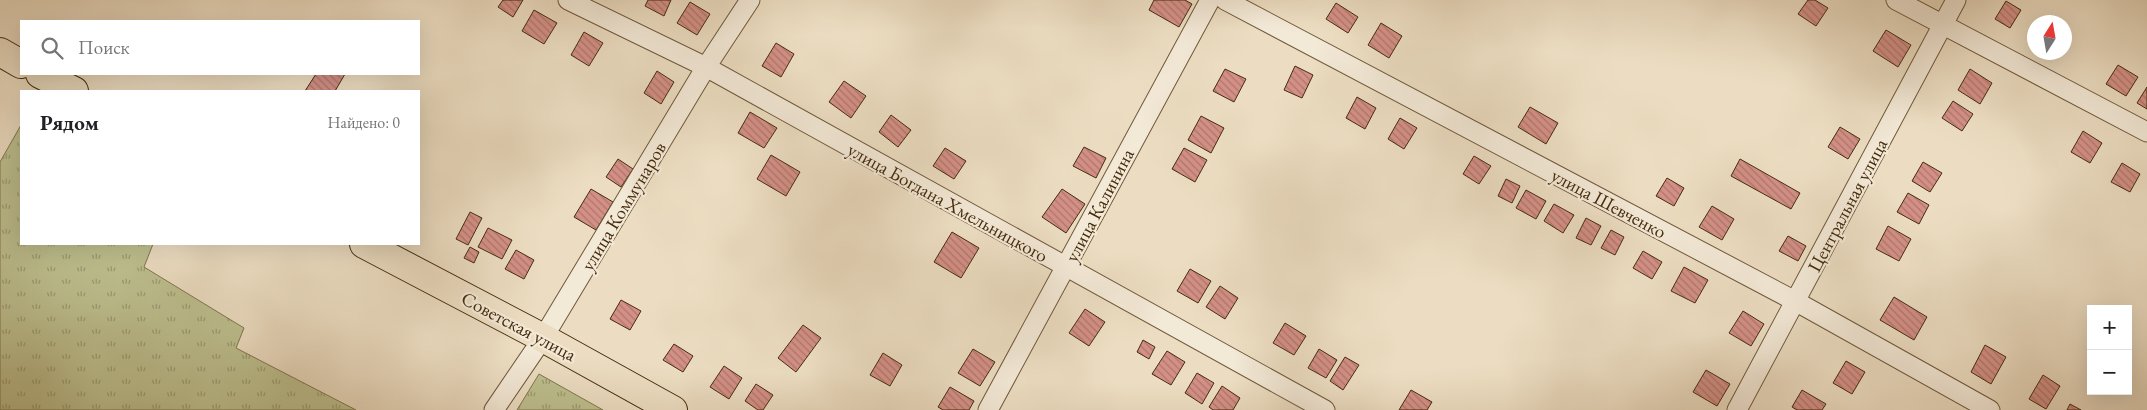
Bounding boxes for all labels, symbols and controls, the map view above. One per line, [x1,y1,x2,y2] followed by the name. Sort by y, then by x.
[2027,15,2072,60] north arrow
[20,20,420,75] search box
[38,34,66,62] icon: search
[78,35,130,60] text: Поиск
[40,109,99,136] text: Рядом
[328,112,400,133] text: Найдено: 0
[1802,134,1893,276] street label: Центральная улица
[575,137,672,275] street label: улица Коммунаров
[843,137,1053,268] street label: улица Богдана Хмельницкого
[1059,144,1140,266] street label: улица Калинина
[1547,163,1671,244] street label: улица Шевченко
[457,286,581,367] street label: Советская улица
[2087,305,2132,395] map controls
[2087,305,2132,350] button: +
[2087,350,2132,395] button: −

